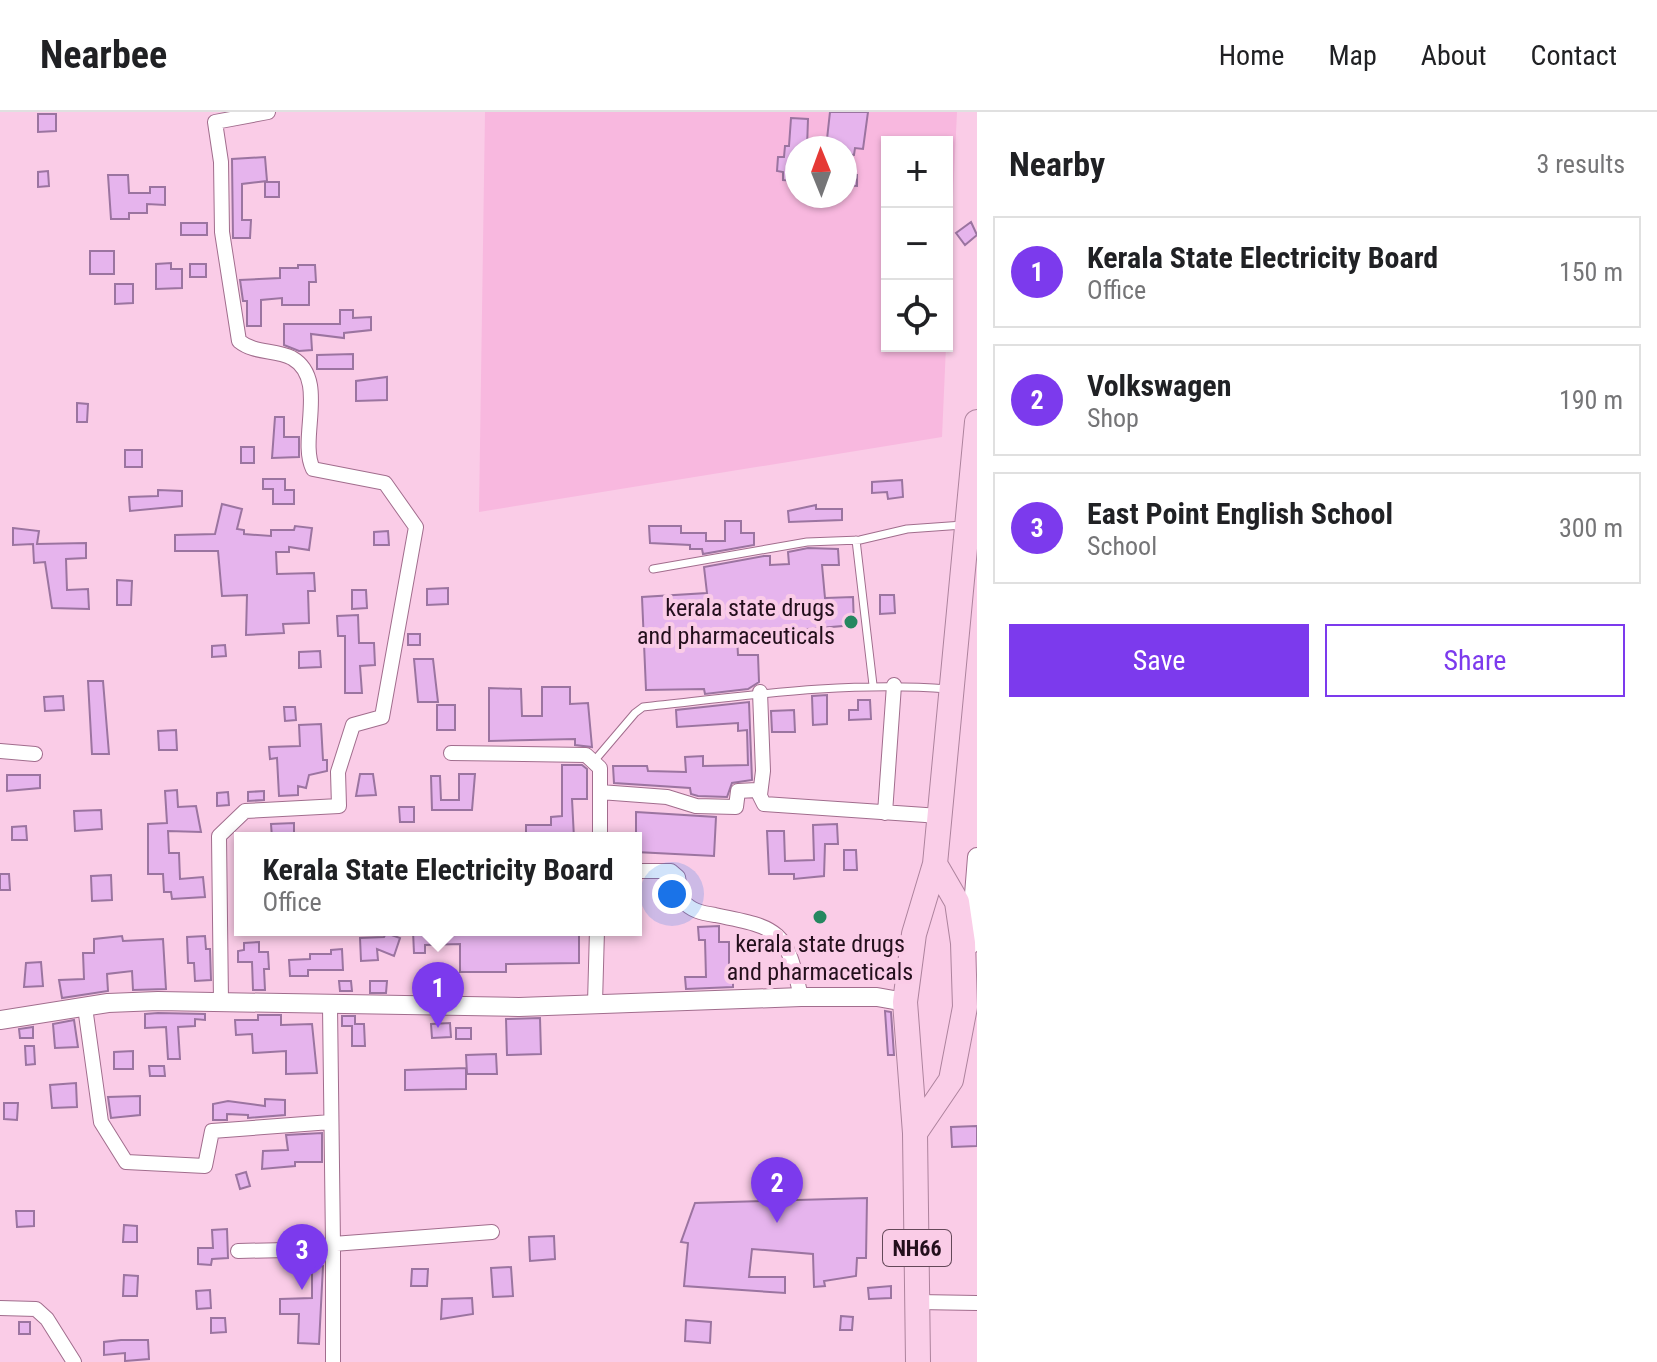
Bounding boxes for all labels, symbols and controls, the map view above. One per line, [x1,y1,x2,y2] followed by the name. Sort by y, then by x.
[40,33,167,77] text: Nearbee
[1219,39,1284,72] text: Home
[1328,39,1377,72] text: Map
[1421,39,1487,72] text: About
[1531,39,1617,72] text: Contact
[785,136,857,208] north arrow
[881,136,953,352] map controls
[881,136,953,208] button: +
[1009,144,1105,184] text: Nearby
[1536,149,1625,179] text: 3 results
[881,208,953,280] button: −
[1087,240,1438,275] text: Kerala State Electricity Board
[1030,257,1044,287] text: 1
[1559,257,1623,287] text: 150 m
[1087,275,1146,305] text: Office
[881,280,953,352] button: locate
[1087,368,1231,403] text: Volkswagen
[1030,385,1044,415] text: 2
[1559,385,1623,415] text: 190 m
[1087,403,1139,433] text: Shop
[1087,496,1393,531] text: East Point English School
[1030,513,1044,543] text: 3
[1559,513,1623,543] text: 300 m
[1087,531,1157,561] text: School
[637,594,835,650] place label: kerala state drugs and pharmaceuticals
[842,613,860,631] marker: kerala state drugs and pharmaceuticals
[1009,624,1309,697] button: Save
[1325,624,1625,697] button: Share
[234,832,642,936] popup
[262,852,614,887] text: Kerala State Electricity Board
[652,874,692,914] your location
[262,887,322,917] text: Office
[811,908,829,926] marker: kerala state drugs and pharmaceticals
[727,930,913,986] place label: kerala state drugs and pharmaceticals
[412,962,464,1028] pin: 1
[751,1157,803,1223] pin: 2
[276,1224,328,1290] pin: 3
[883,1230,951,1266] road number: NH66

